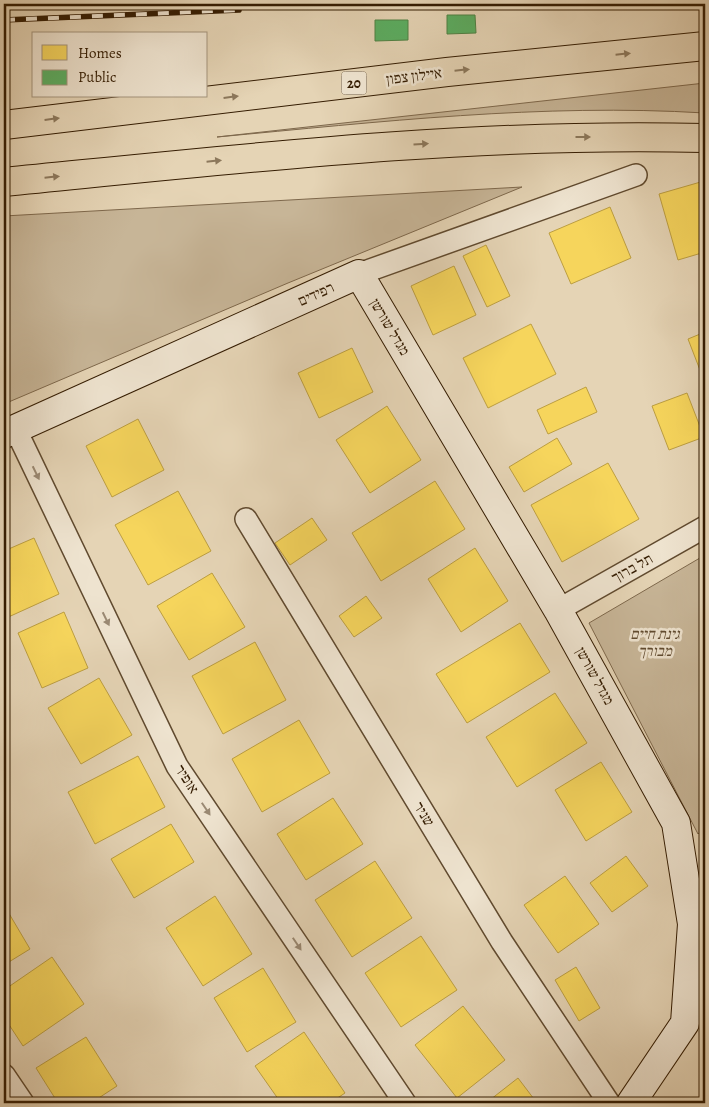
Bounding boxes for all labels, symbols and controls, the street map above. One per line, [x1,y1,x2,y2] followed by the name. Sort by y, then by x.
[32,32,208,98] legend
[78,43,122,63] text: Homes
[616,50,632,58] one-way arrow
[385,63,443,89] street label: איילון צפון
[454,66,470,74] one-way arrow
[78,67,116,87] text: Public
[342,72,366,95] road number: 20
[223,93,239,101] one-way arrow
[44,115,60,123] one-way arrow
[576,132,592,140] one-way arrow
[413,139,429,147] one-way arrow
[206,157,222,165] one-way arrow
[45,173,61,181] one-way arrow
[295,277,337,311] street label: רפידים
[365,295,415,359] street label: מגדל שורשן
[32,465,40,480] one-way arrow
[608,548,656,588] street label: תל ברוך
[102,612,110,626] one-way arrow
[630,624,681,661] park label: גינת חיים מבורך
[571,643,619,709] street label: מגדל שורשן
[170,761,204,797] street label: אופיר
[409,798,439,830] street label: שניר
[201,802,211,816] one-way arrow
[292,937,302,950] one-way arrow

